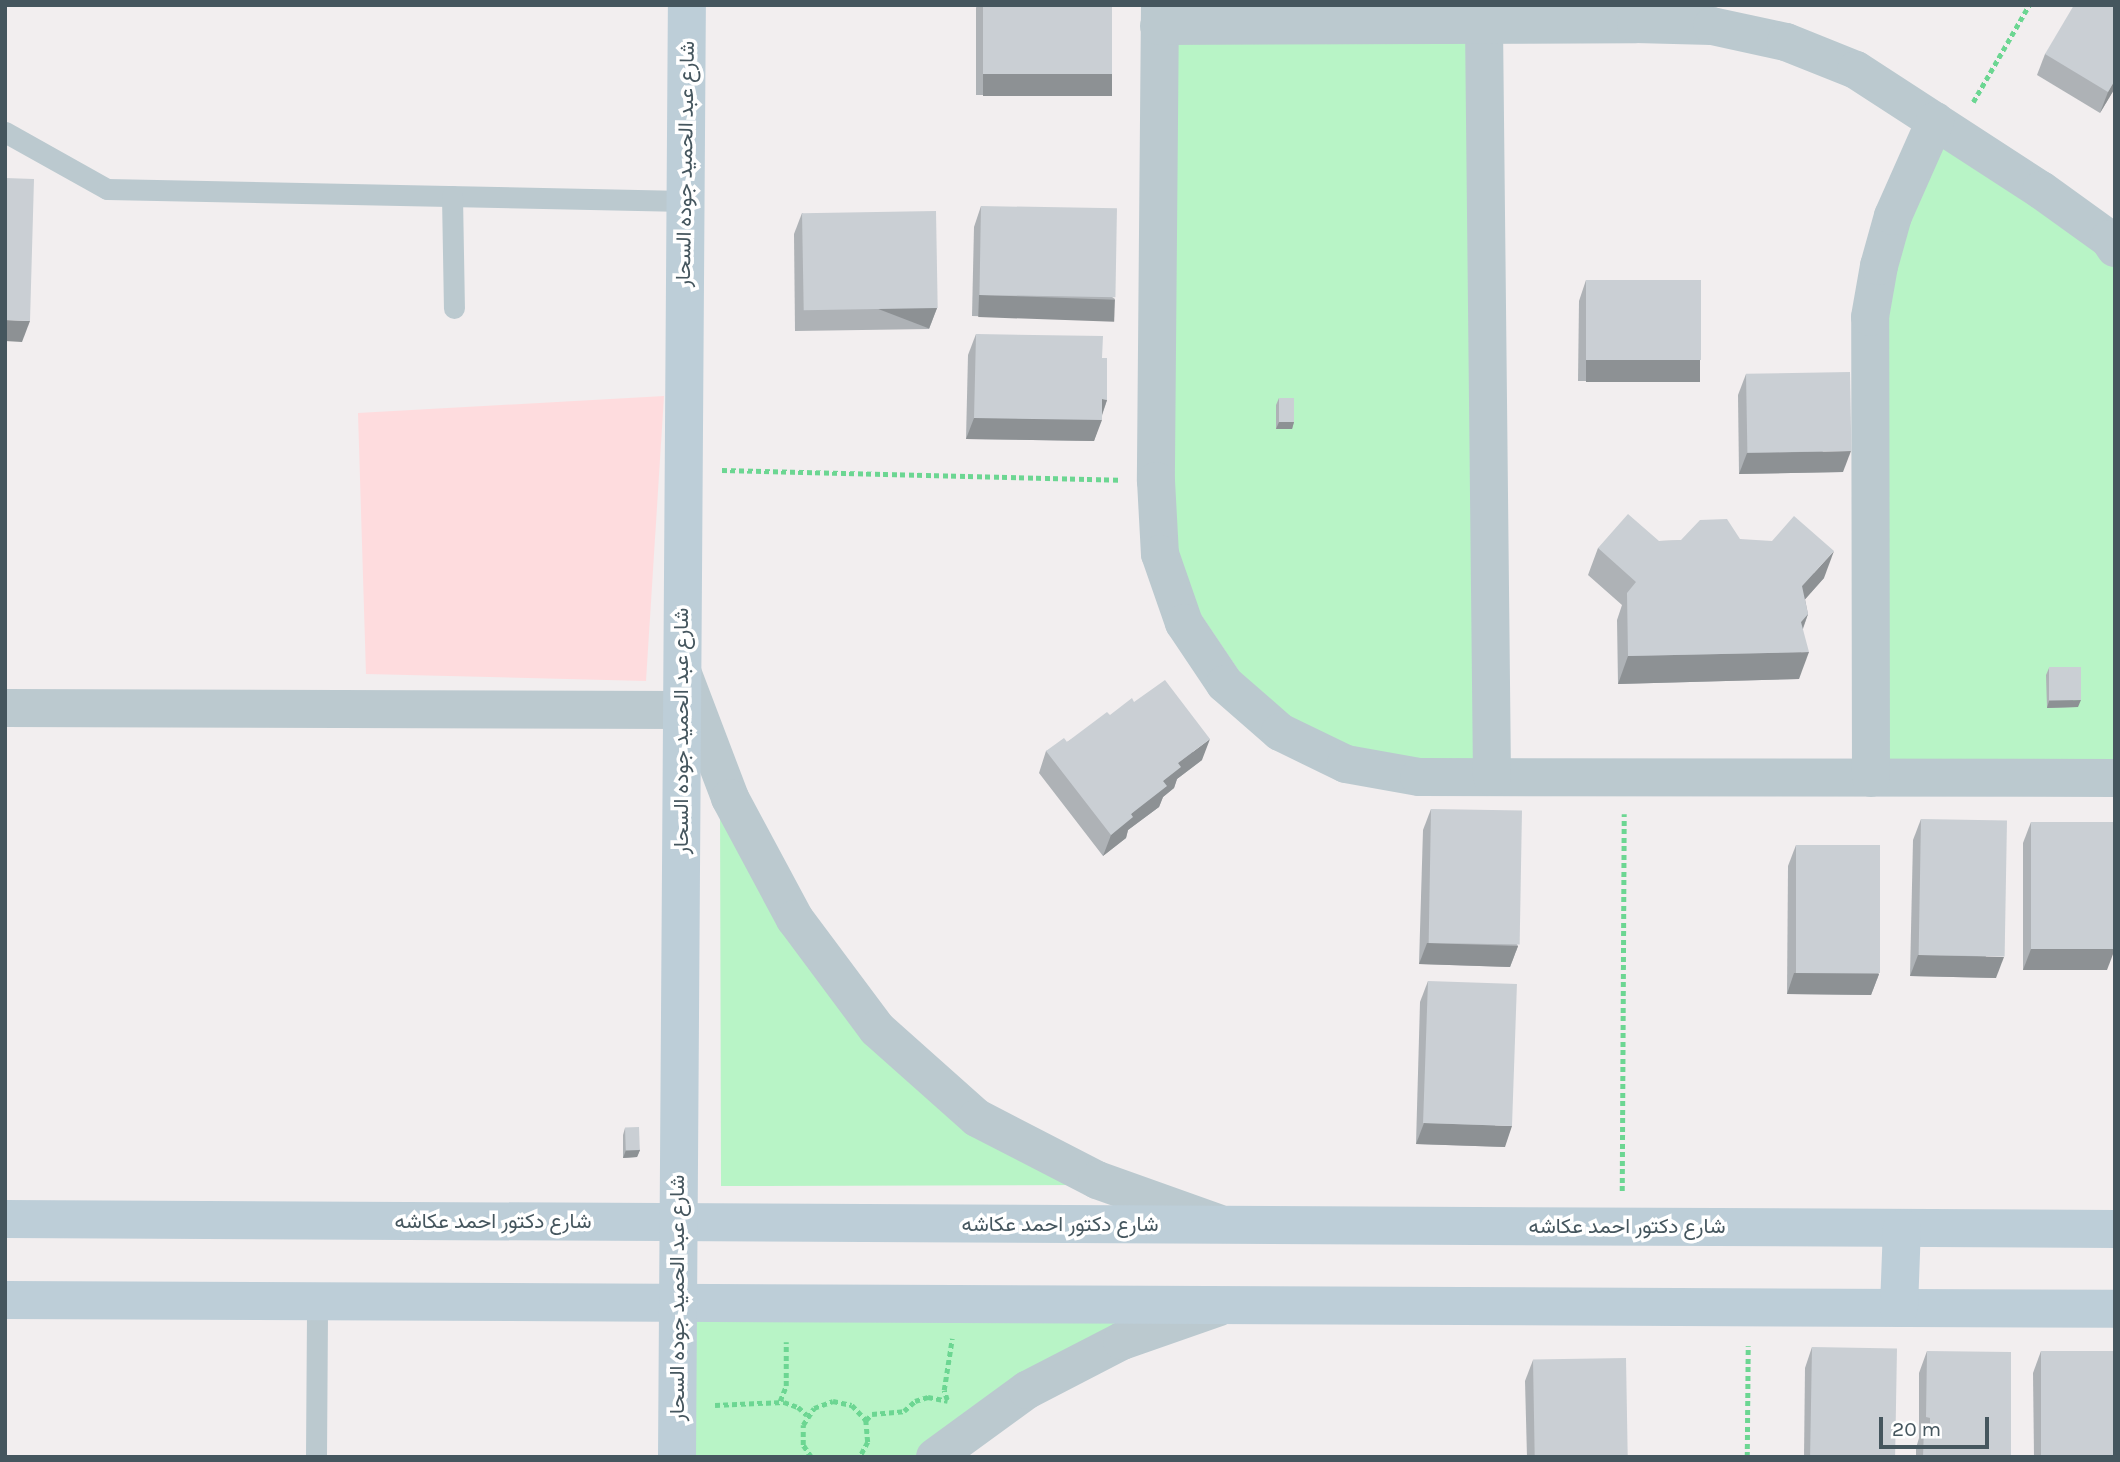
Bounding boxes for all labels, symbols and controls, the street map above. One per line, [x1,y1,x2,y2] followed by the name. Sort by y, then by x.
[670,41,700,287] street label: شارع عبد الحميد جوده السحار
[668,608,694,854] street label: شارع عبد الحميد جوده السحار
[664,1175,690,1421] street label: شارع عبد الحميد جوده السحار
[394,1208,592,1234] street label: شارع دكتور احمد عكاشه
[961,1211,1159,1237] street label: شارع دكتور احمد عكاشه
[1528,1213,1726,1239] street label: شارع دكتور احمد عكاشه
[1882,1402,1992,1446] scale bar
[1892,1417,1941,1441] text: 20 m

